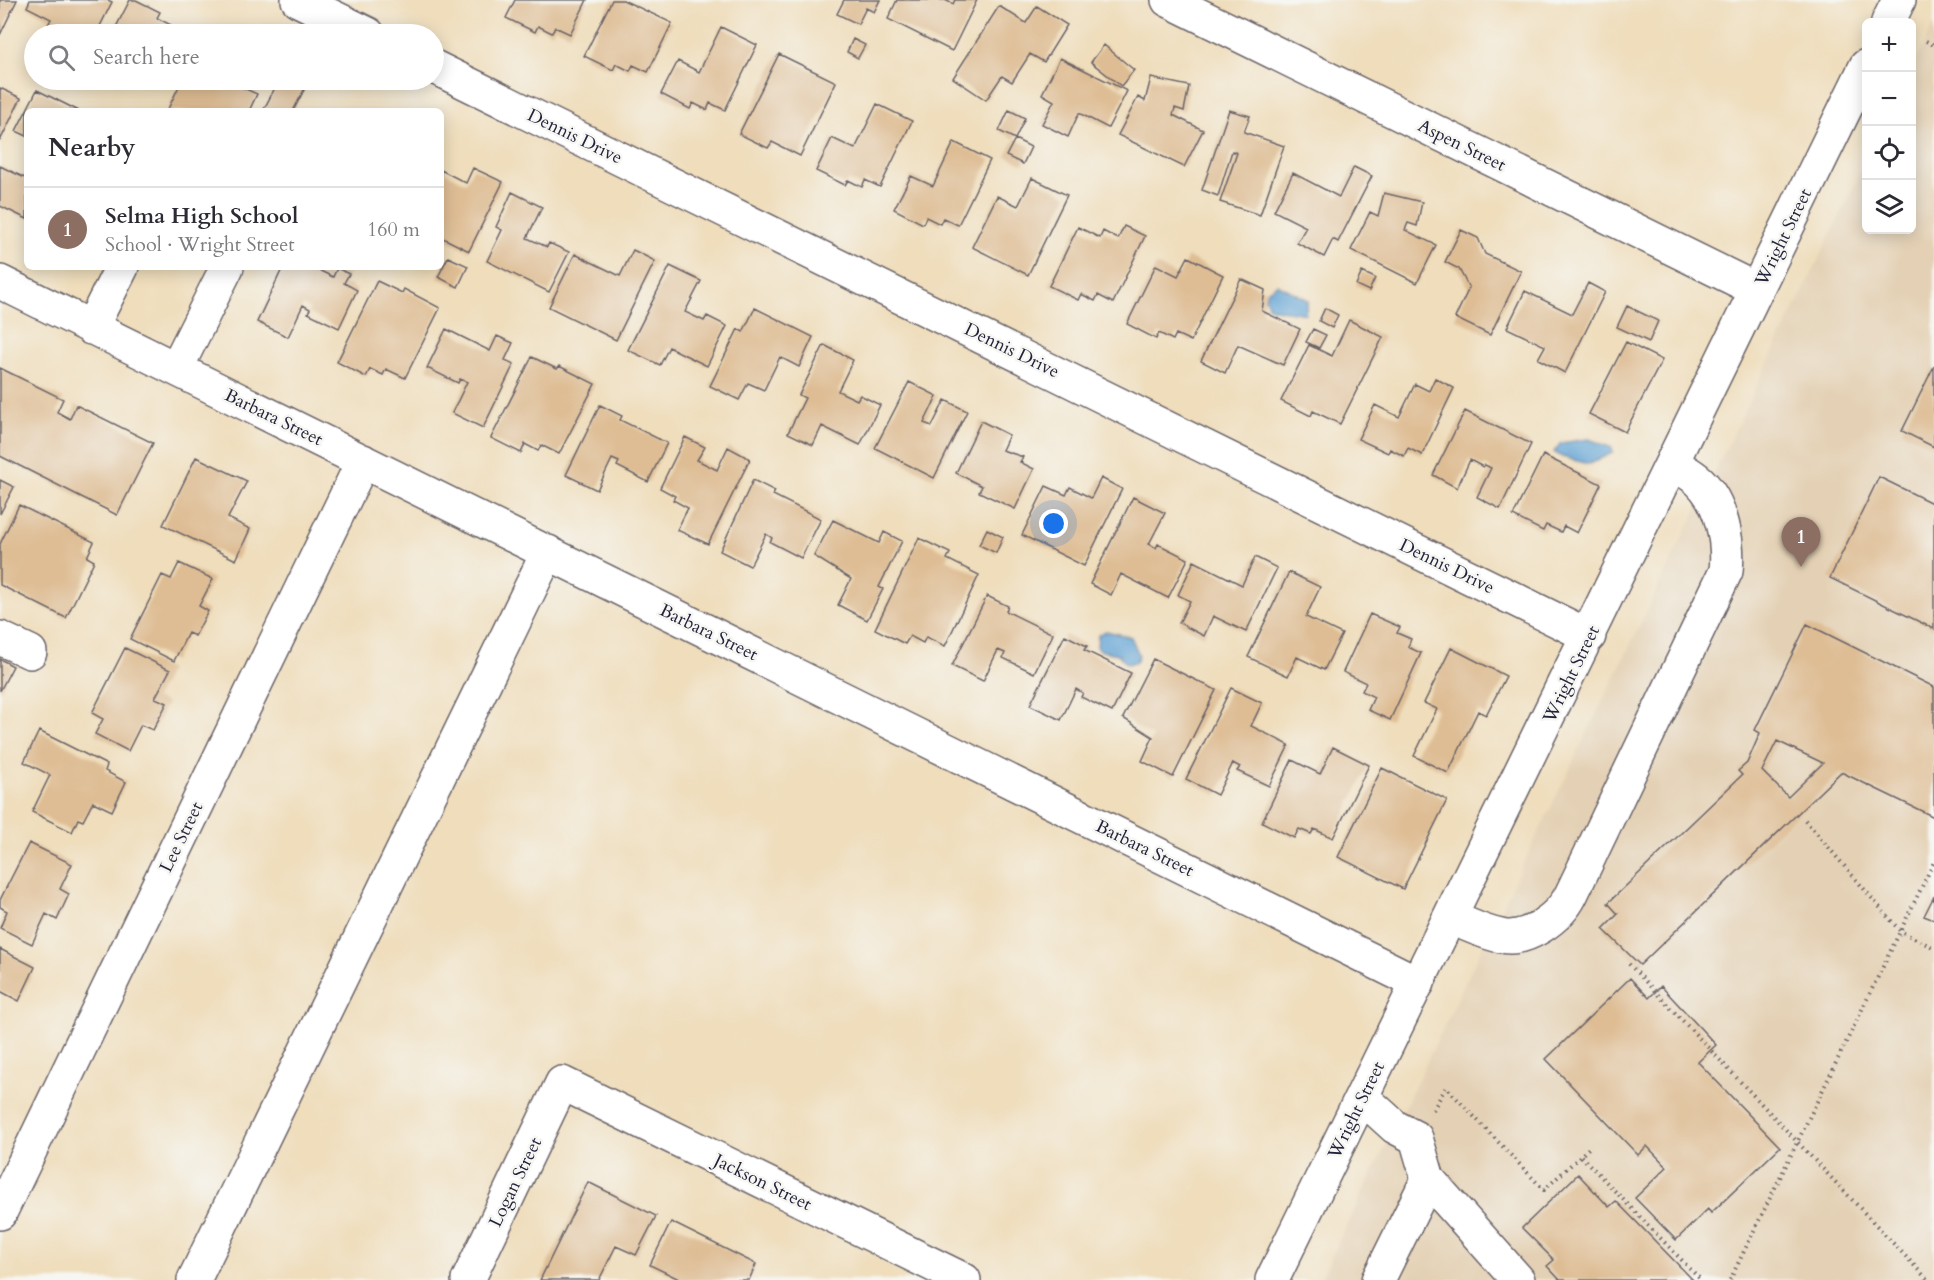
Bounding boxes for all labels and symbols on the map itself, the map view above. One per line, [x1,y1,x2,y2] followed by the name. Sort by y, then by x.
[523,103,626,170] street label: Dennis Drive
[1414,113,1510,178] street label: Aspen Street
[1749,184,1818,291] street label: Wright Street
[960,317,1063,384] street label: Dennis Drive
[220,383,327,452] street label: Barbara Street
[1039,509,1068,538] your location
[1782,518,1820,567] pin: 1
[1395,533,1498,600] street label: Dennis Drive
[655,598,762,667] street label: Barbara Street
[1537,621,1606,728] street label: Wright Street
[154,798,209,877] street label: Lee Street
[1091,814,1198,883] street label: Barbara Street
[1322,1057,1391,1164] street label: Wright Street
[483,1133,548,1231] street label: Logan Street
[707,1147,816,1217] street label: Jackson Street

